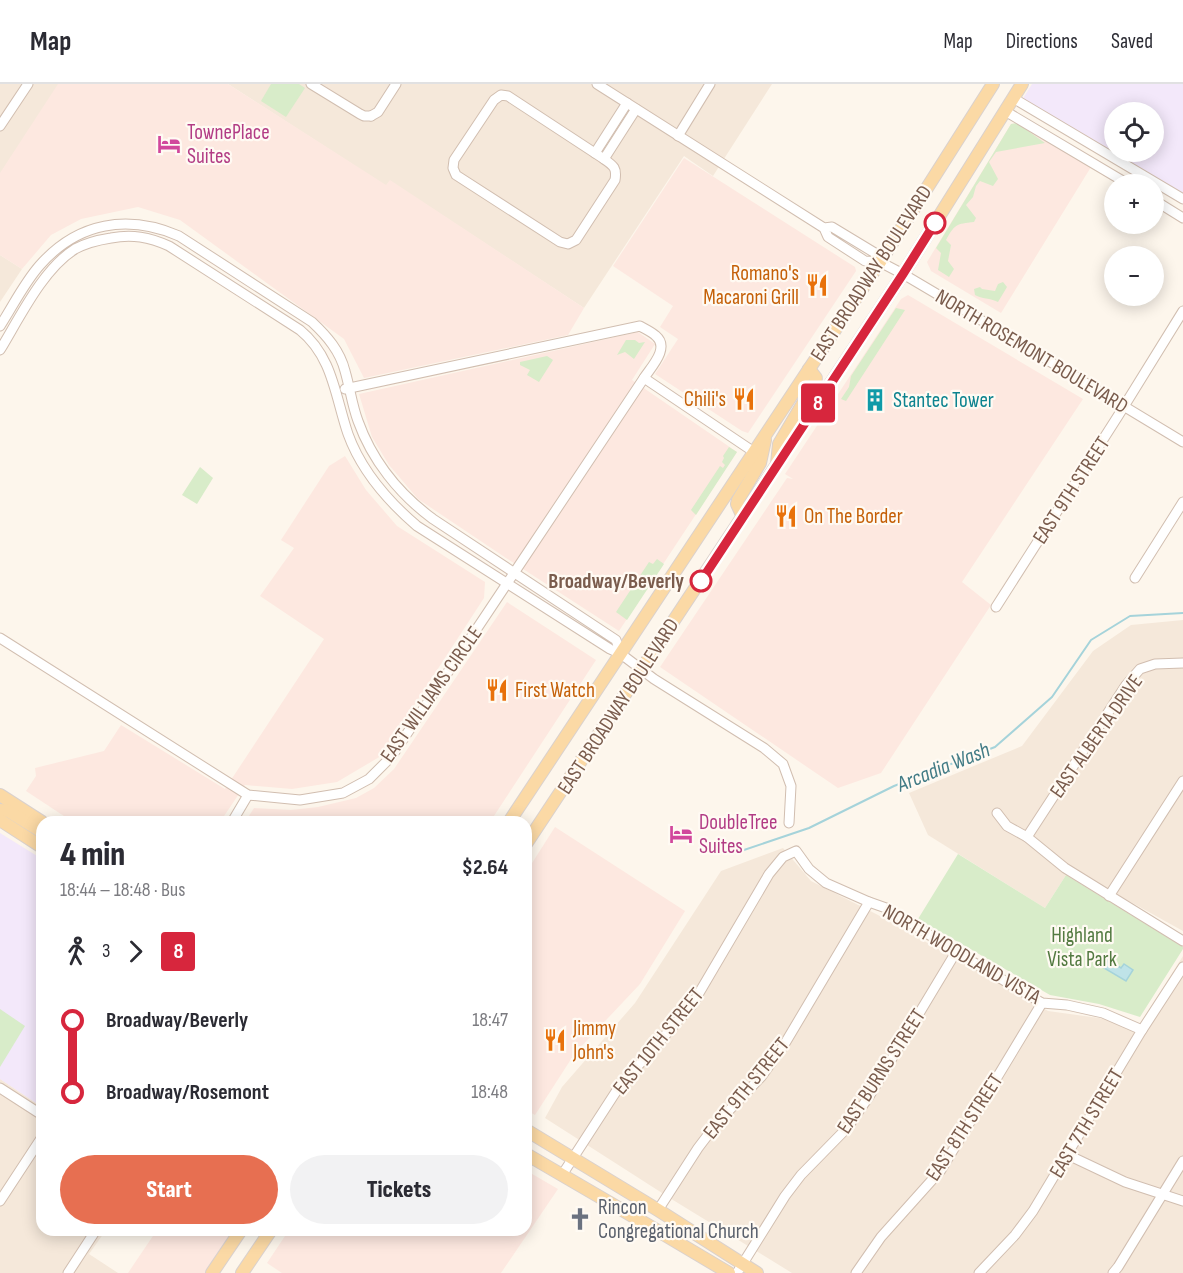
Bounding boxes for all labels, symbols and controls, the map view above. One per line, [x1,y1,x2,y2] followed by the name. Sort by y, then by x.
[30,25,71,58] text: Map
[943,29,973,54] text: Map
[1006,29,1078,54] text: Directions
[1111,29,1153,54] text: Saved
[1104,102,1164,306] map controls
[1104,102,1164,162] button: locate
[187,120,270,169] place label: TownePlace Suites
[156,131,182,157] hotel icon: TownePlace Suites
[1104,174,1164,234] button: +
[805,181,938,366] street label: EAST BROADWAY BOULEVARD
[924,212,946,234] unlabelled marker
[1104,246,1164,306] button: −
[703,261,799,310] place label: Romano's Macaroni Grill
[804,272,830,298] restaurant icon: Romano's Macaroni Grill
[931,284,1133,419] street label: NORTH ROSEMONT BOULEVARD
[798,384,838,422] line badge: 8
[731,386,757,412] restaurant icon: Chili's
[684,387,726,412] place label: Chili's
[862,387,888,413] building icon: Stantec Tower
[893,388,994,413] place label: Stantec Tower
[813,391,823,416] text: 8
[1027,432,1116,549] street label: EAST 9TH STREET
[773,503,799,529] restaurant icon: On The Border
[804,504,903,529] place label: On The Border
[548,569,684,594] place label: Broadway/Beverly
[690,570,712,592] marker: Broadway/Beverly
[552,614,685,799] street label: EAST BROADWAY BOULEVARD
[375,621,488,767] street label: EAST WILLIAMS CIRCLE
[1045,670,1148,803] street label: EAST ALBERTA DRIVE
[484,677,510,703] restaurant icon: First Watch
[515,678,595,703] place label: First Watch
[892,737,994,799] water label: Arcadia Wash
[699,810,777,859] place label: DoubleTree Suites
[668,821,694,847] hotel icon: DoubleTree Suites
[60,835,125,875] text: 4 min
[462,854,508,881] text: $2.64
[60,878,185,902] text: 18:44 – 18:48 · Bus
[878,899,1046,1010] street label: NORTH WOODLAND VISTA
[1047,923,1117,972] park label: Highland Vista Park
[60,935,93,968] icon: walk
[119,935,152,968] icon: forward
[102,939,110,963] text: 3
[173,939,183,964] text: 8
[608,983,709,1100] street label: EAST 10TH STREET
[832,1004,931,1138] street label: EAST BURNS STREET
[106,1007,248,1034] text: Broadway/Beverly
[472,1008,508,1032] text: 18:47
[572,1016,616,1065] place label: Jimmy John's
[542,1027,568,1053] restaurant icon: Jimmy John's
[698,1032,795,1144] street label: EAST 9TH STREET
[1044,1064,1129,1182] street label: EAST 7TH STREET
[920,1069,1009,1186] street label: EAST 8TH STREET
[106,1079,269,1106] text: Broadway/Rosemont
[471,1080,508,1104] text: 18:48
[60,1155,278,1224] button: Start
[290,1155,508,1224] button: Tickets
[598,1195,759,1244] place label: Rincon Congregational Church
[567,1206,593,1232] church icon: Rincon Congregational Church

